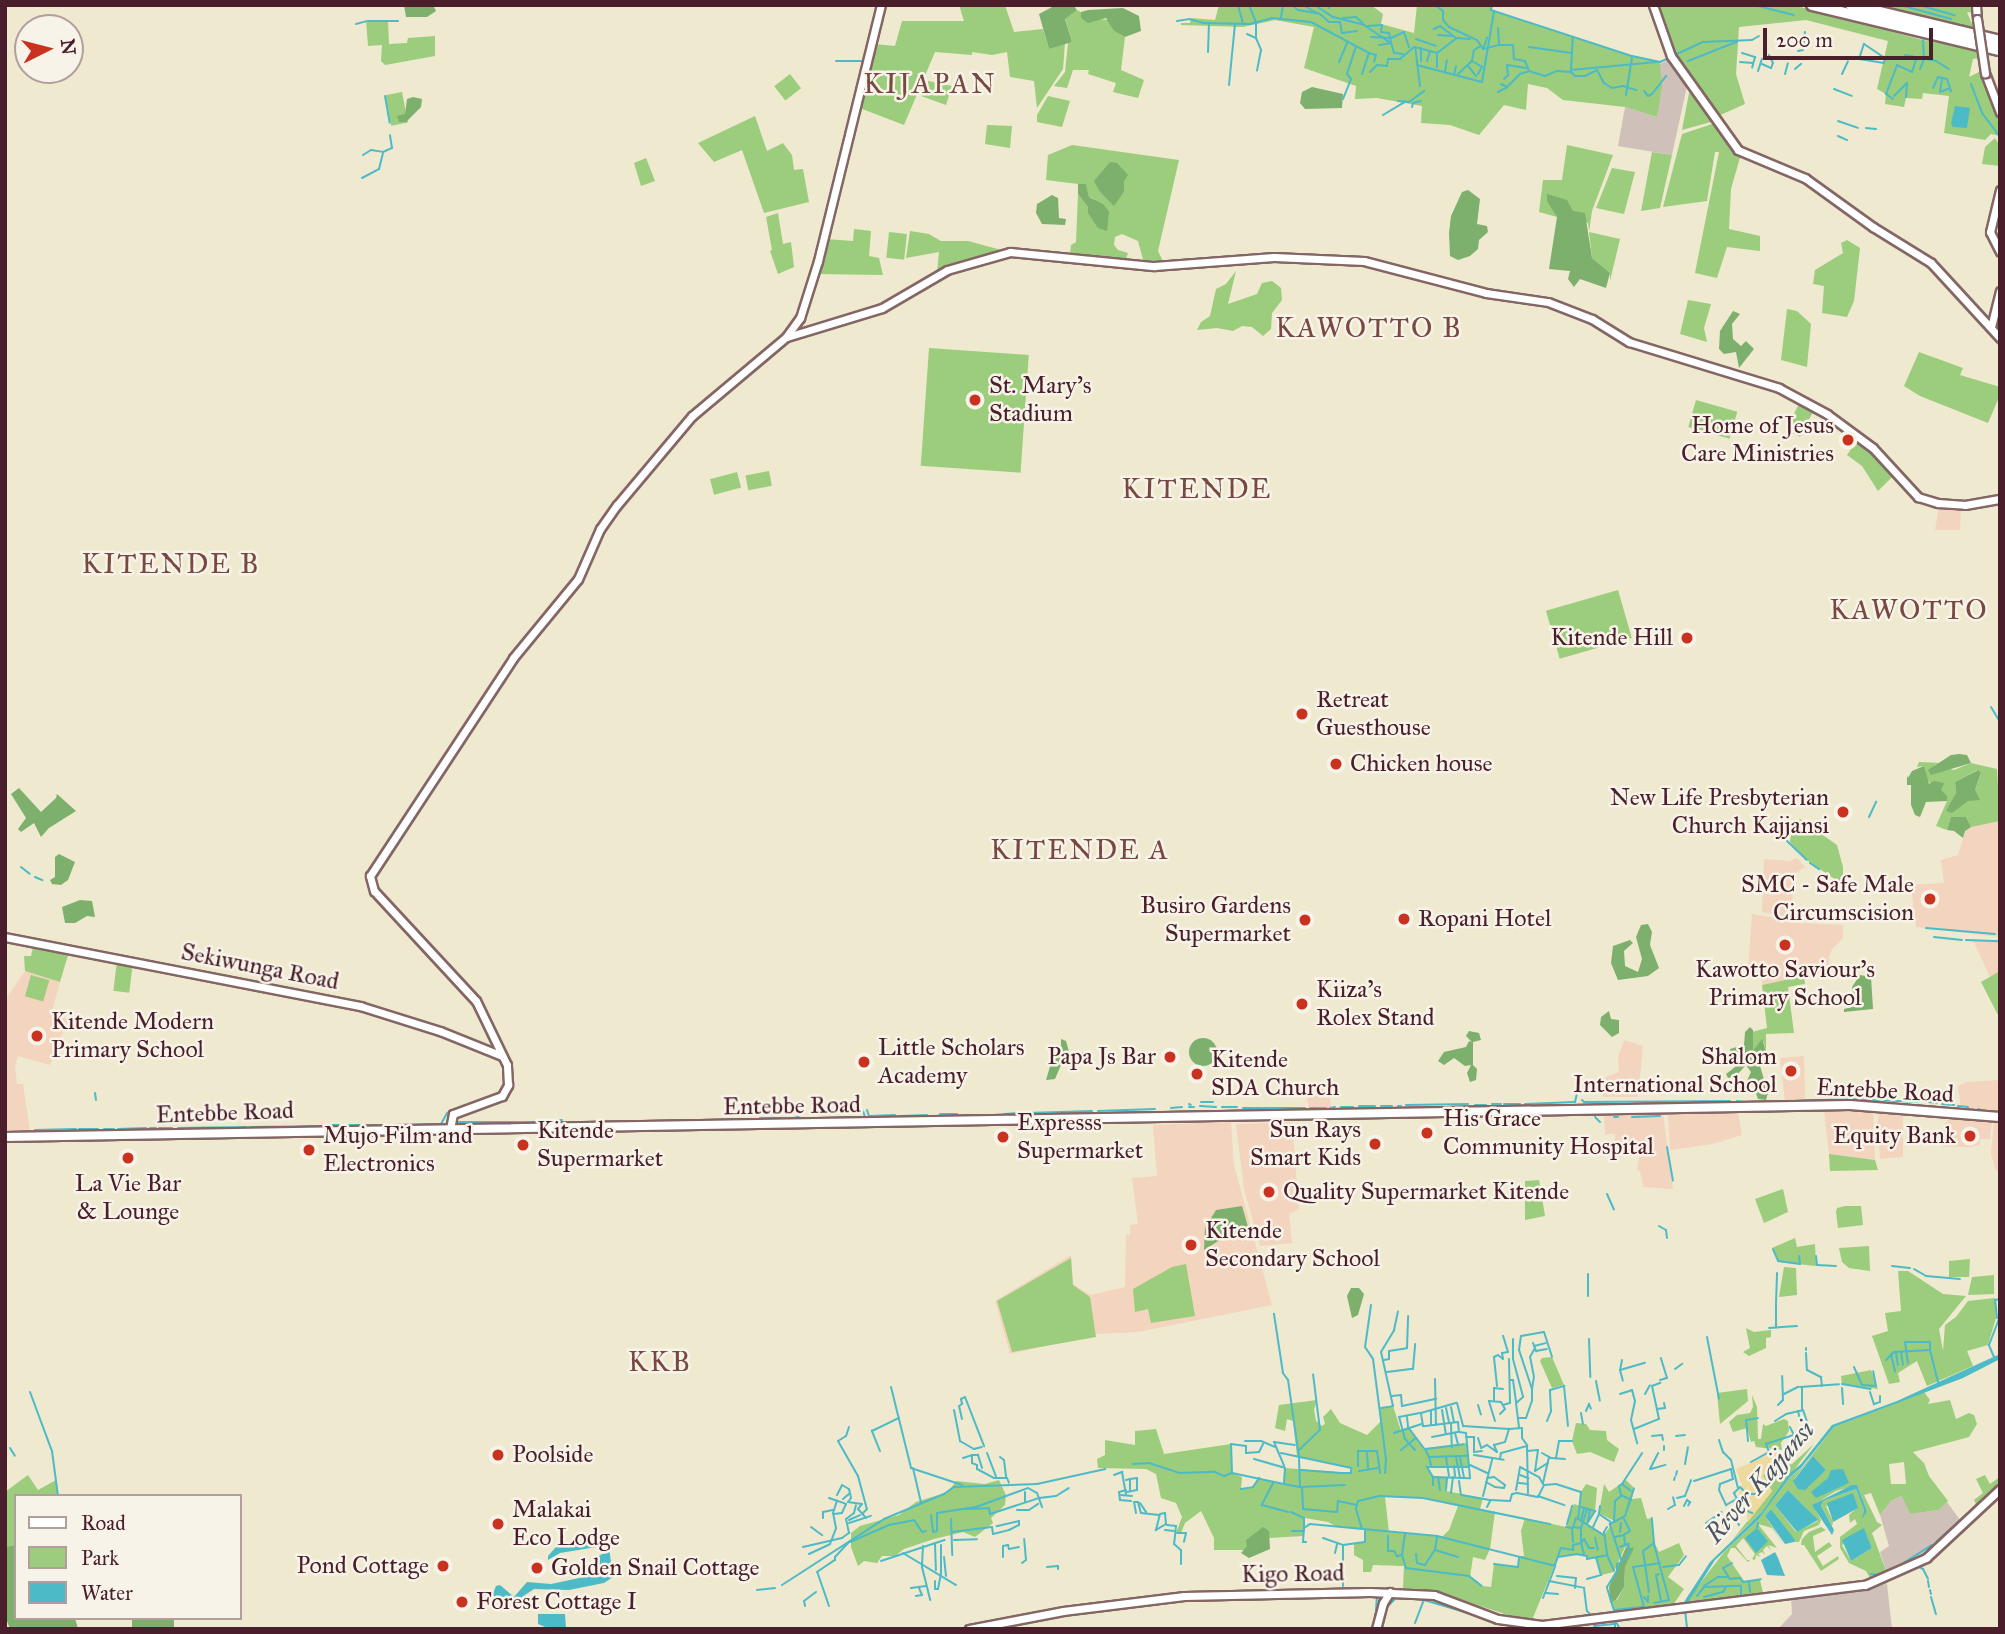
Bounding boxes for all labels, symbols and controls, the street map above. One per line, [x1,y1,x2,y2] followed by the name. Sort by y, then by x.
[14,14,84,84] north arrow
[1767,14,1937,58] scale bar
[1776,27,1833,53] text: 200 m
[56,38,81,56] text: N
[864,67,996,101] district label: KIJAPAN
[1276,311,1462,345] district label: KAWOTTO B
[989,372,1092,428] place label: St. Mary’s Stadium
[967,392,983,408] marker: St. Mary’s Stadium
[1681,412,1834,468] place label: Home of Jesus Care Ministries
[1840,432,1856,448] marker: Home of Jesus Care Ministries
[1123,472,1271,506] district label: KITENDE
[83,547,259,581] district label: KITENDE B
[1830,593,1988,627] district label: KAWOTTO
[1550,624,1673,652] place label: Kitende Hill
[1679,630,1695,646] marker: Kitende Hill
[1316,686,1431,742] place label: Retreat Guesthouse
[1294,706,1310,722] marker: Retreat Guesthouse
[1350,750,1492,778] place label: Chicken house
[1328,756,1344,772] marker: Chicken house
[1610,784,1829,840] place label: New Life Presbyterian Church Kajjansi
[1835,804,1851,820] marker: New Life Presbyterian Church Kajjansi
[991,833,1169,867] district label: KITENDE A
[1741,871,1914,927] place label: SMC - Safe Male Circumscision
[1920,889,1940,909] marker: SMC - Safe Male Circumscision
[1140,892,1291,948] place label: Busiro Gardens Supermarket
[1418,905,1552,933] place label: Ropani Hotel
[1396,911,1412,927] marker: Ropani Hotel
[1297,912,1313,928] marker: Busiro Gardens Supermarket
[1777,937,1793,953] marker: Kawotto Saviour's Primary School
[179,938,341,996] street label: Sekiwunga Road
[1695,956,1875,1012] place label: Kawotto Saviour's Primary School
[1316,976,1434,1032] place label: Kiiza's Rolex Stand
[1294,996,1310,1012] marker: Kiiza's Rolex Stand
[51,1008,214,1064] place label: Kitende Modern Primary School
[29,1028,45,1044] marker: Kitende Modern Primary School
[878,1034,1025,1090] place label: Little Scholars Academy
[1047,1043,1156,1071] place label: Papa Js Bar
[1573,1043,1777,1099] place label: Shalom International School
[1211,1046,1339,1102] place label: Kitende SDA Church
[1162,1049,1178,1065] marker: Papa Js Bar
[856,1054,872,1070] marker: Little Scholars Academy
[1783,1063,1799,1079] marker: Shalom International School
[1189,1066,1205,1082] marker: Kitende SDA Church
[1815,1073,1955,1109] street label: Entebbe Road
[723,1090,861,1122] street label: Entebbe Road
[155,1096,295,1130] street label: Entebbe Road
[1443,1105,1654,1161] place label: His Grace Community Hospital
[1017,1109,1143,1165] place label: Expresss Supermarket
[1250,1116,1361,1172] place label: Sun Rays Smart Kids
[537,1117,663,1173] place label: Kitende Supermarket
[323,1122,473,1178] place label: Mujo Film and Electronics
[1833,1122,1956,1150] place label: Equity Bank
[1417,1123,1437,1143] marker: His Grace Community Hospital
[1962,1128,1978,1144] marker: Equity Bank
[995,1129,1011,1145] marker: Expresss Supermarket
[1367,1136,1383,1152] marker: Sun Rays Smart Kids
[515,1137,531,1153] marker: Kitende Supermarket
[301,1142,317,1158] marker: Mujo Film and Electronics
[120,1150,136,1166] marker: La Vie Bar & Lounge
[75,1170,181,1226] place label: La Vie Bar & Lounge
[1283,1178,1569,1206] place label: Quality Supermarket Kitende
[1261,1184,1277,1200] marker: Quality Supermarket Kitende
[1205,1217,1380,1273] place label: Kitende Secondary School
[1183,1237,1199,1253] marker: Kitende Secondary School
[628,1345,692,1379] district label: KKB
[1699,1415,1821,1549] water label: River Kajjansi
[512,1441,593,1469] place label: Poolside
[490,1447,506,1463] marker: Poolside
[14,1494,242,1620] legend
[512,1496,620,1552] place label: Malakai Eco Lodge
[81,1510,126,1536] text: Road
[490,1516,506,1532] marker: Malakai Eco Lodge
[81,1545,119,1571] text: Park
[296,1552,429,1580] place label: Pond Cottage
[551,1554,759,1582] place label: Golden Snail Cottage
[435,1558,451,1574] marker: Pond Cottage
[1241,1559,1345,1589] street label: Kigo Road
[529,1560,545,1576] marker: Golden Snail Cottage
[81,1580,133,1606] text: Water
[476,1588,637,1616] place label: Forest Cottage I
[454,1594,470,1610] marker: Forest Cottage I

